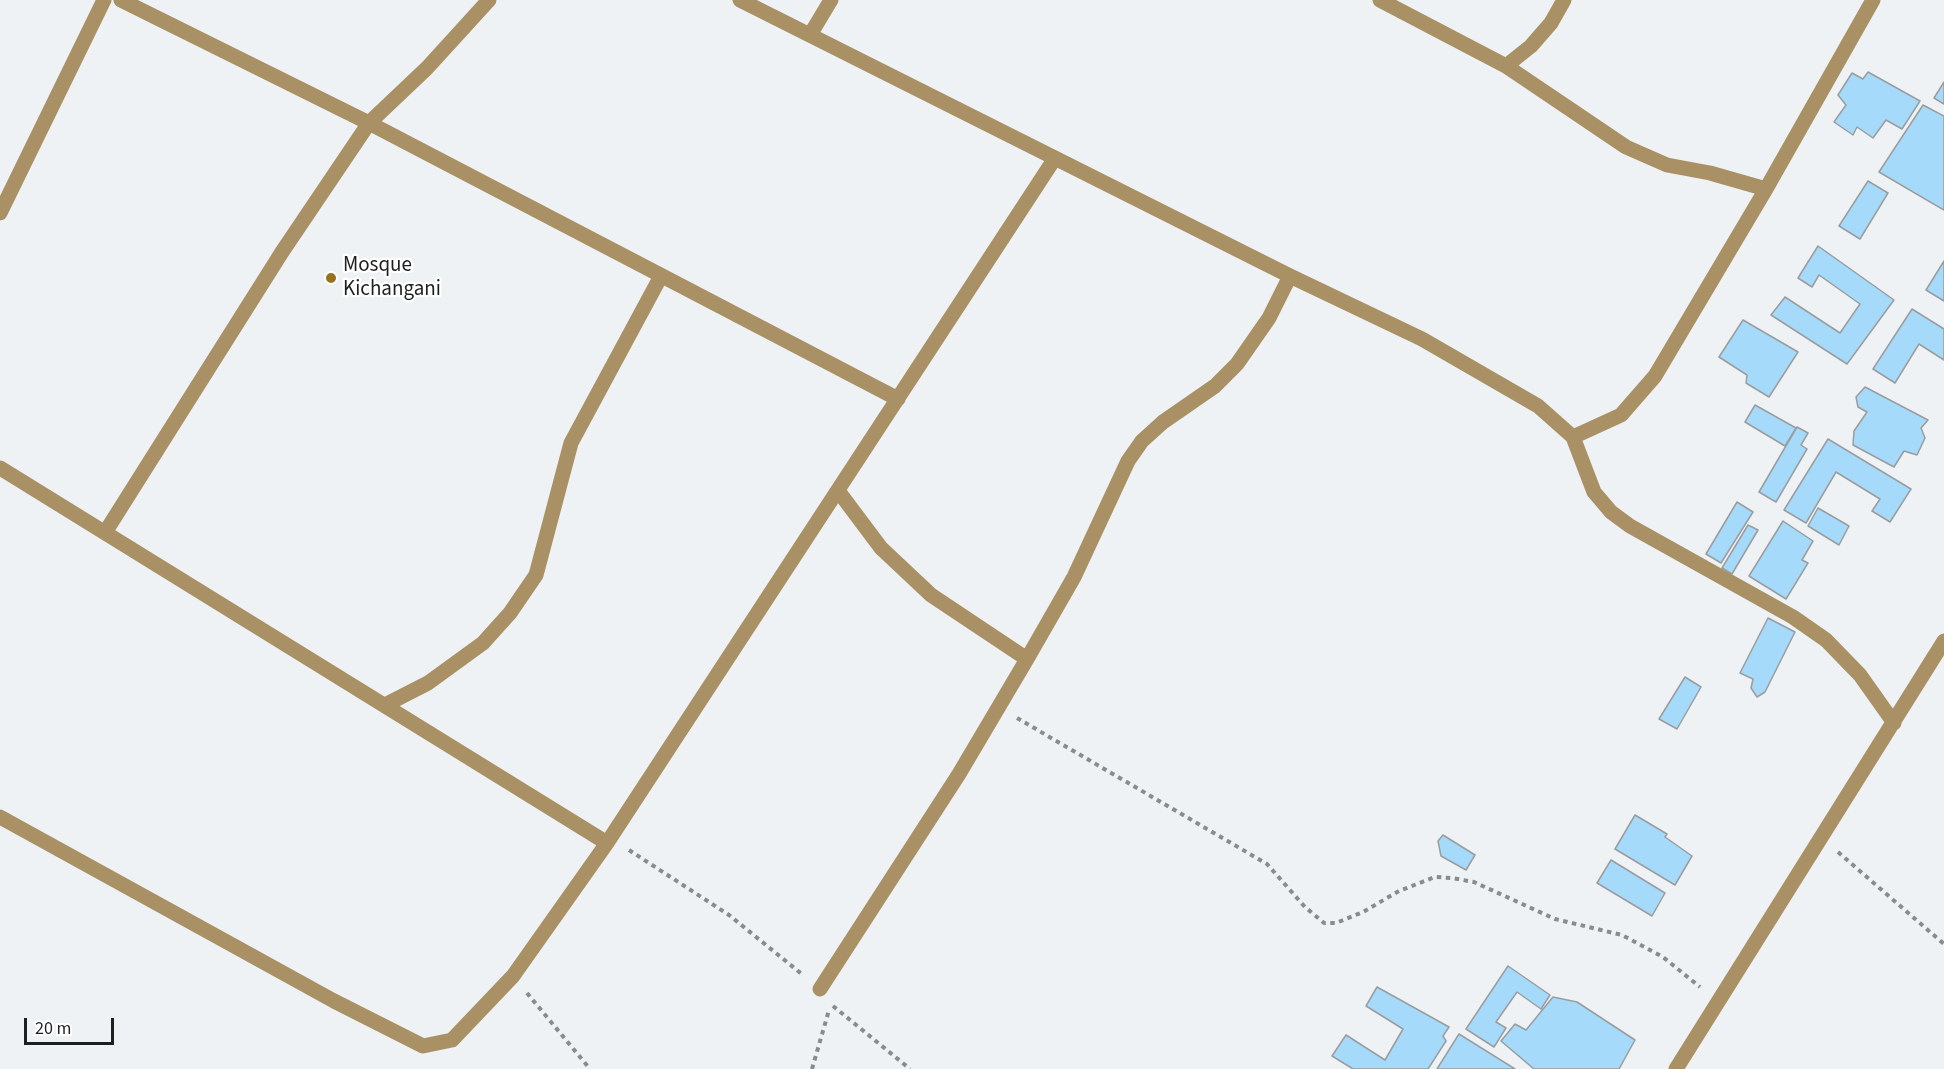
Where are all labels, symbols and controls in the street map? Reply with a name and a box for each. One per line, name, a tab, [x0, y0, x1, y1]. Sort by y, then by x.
place label: Mosque Kichangani	[343, 253, 441, 303]
marker: Mosque Kichangani	[324, 271, 338, 285]
scale bar	[27, 1006, 117, 1044]
text: 20 m	[35, 1016, 71, 1041]

